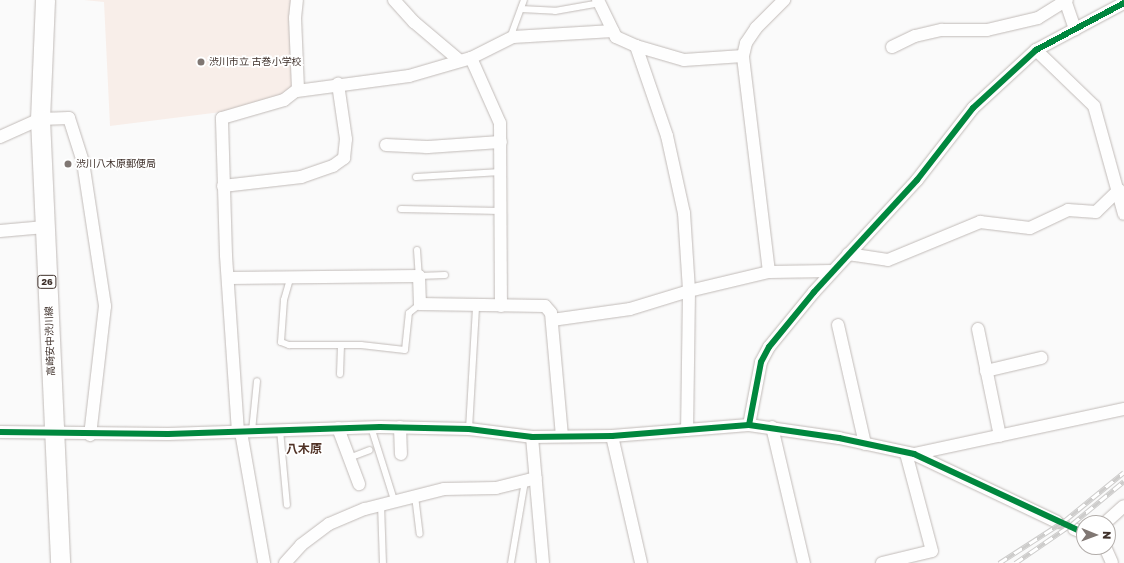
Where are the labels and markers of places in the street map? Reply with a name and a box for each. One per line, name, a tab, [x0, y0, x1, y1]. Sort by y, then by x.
place label: 渋川市立 古巻小学校	[209, 56, 301, 68]
marker: 渋川市立 古巻小学校	[196, 57, 206, 67]
place label: 渋川八木原郵便局	[76, 158, 156, 170]
marker: 渋川八木原郵便局	[63, 159, 73, 169]

